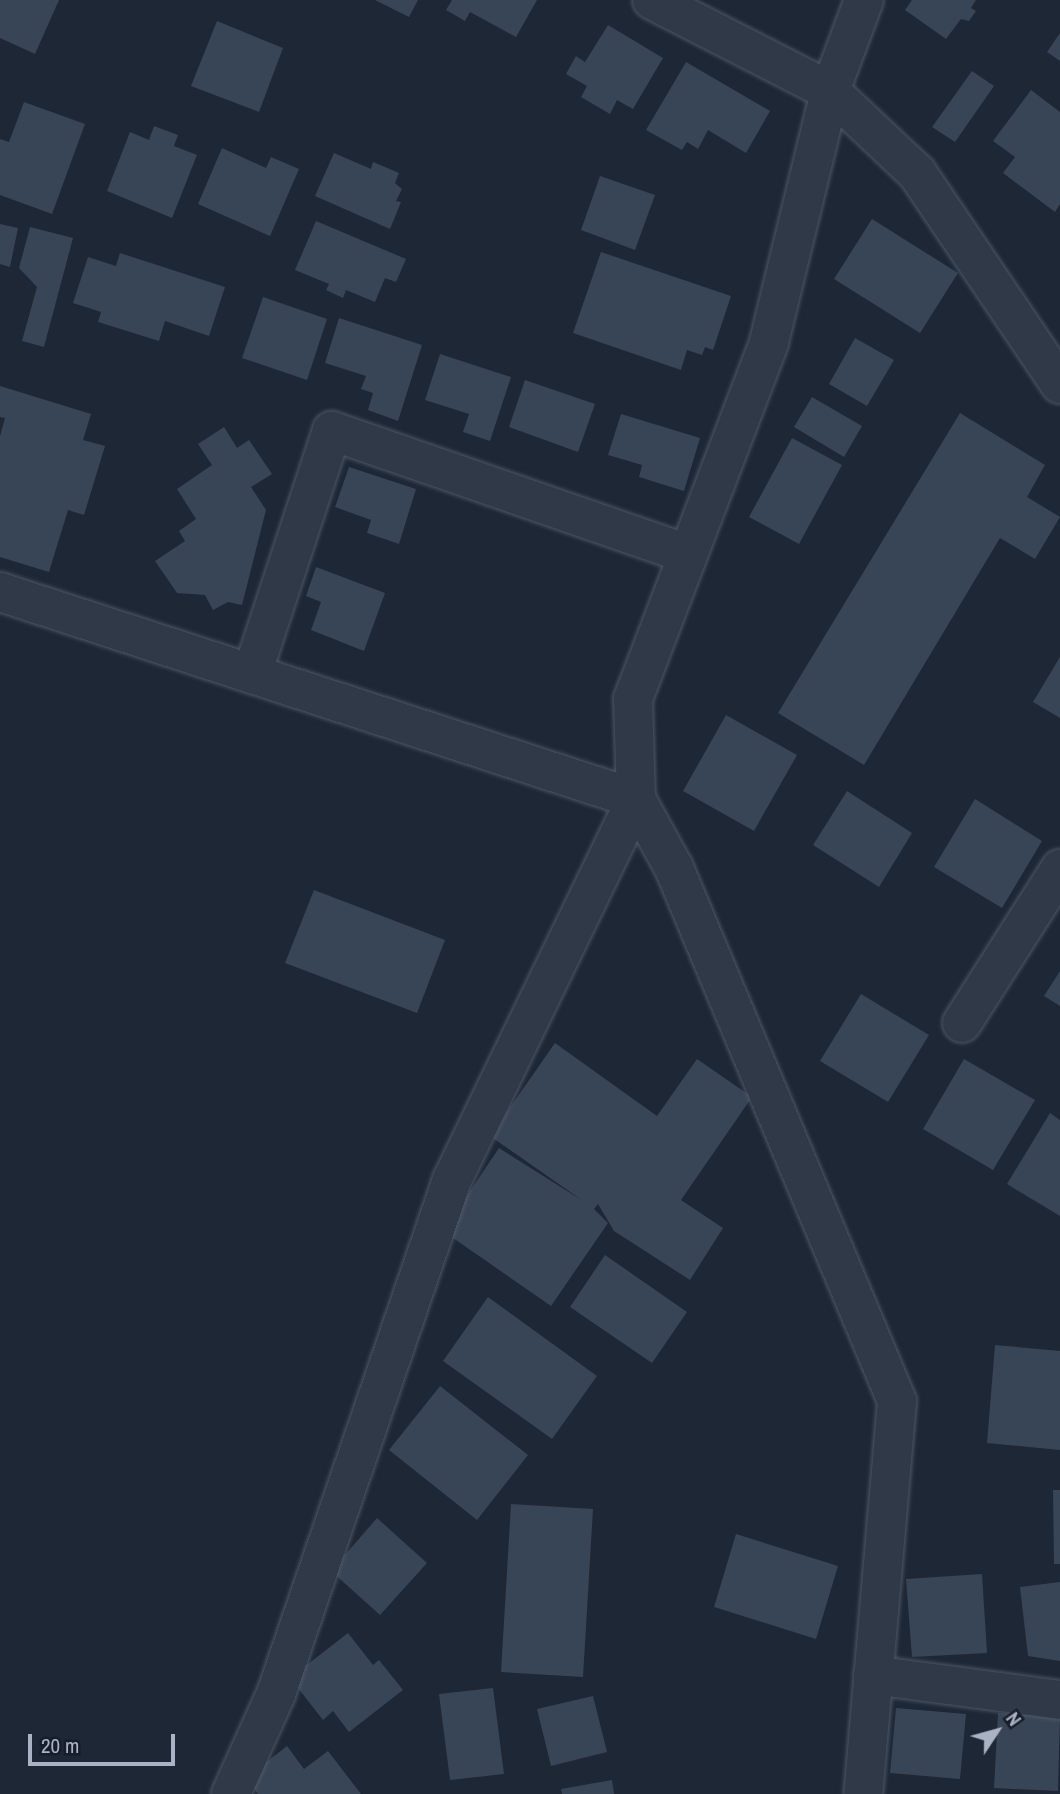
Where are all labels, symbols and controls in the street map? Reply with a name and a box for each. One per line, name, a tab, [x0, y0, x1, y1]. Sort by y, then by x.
north arrow	[962, 1696, 1032, 1766]
text: N	[1000, 1706, 1028, 1731]
scale bar	[32, 1720, 178, 1764]
text: 20 m	[41, 1731, 79, 1760]

